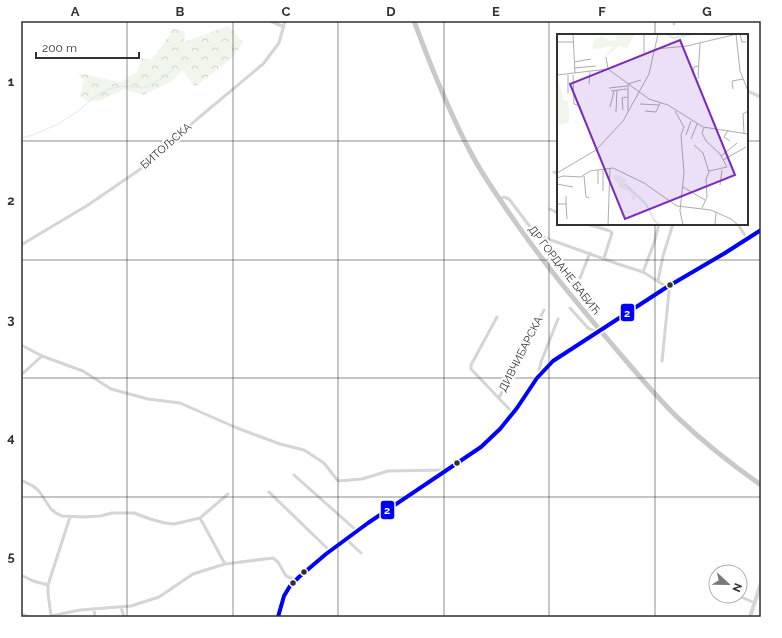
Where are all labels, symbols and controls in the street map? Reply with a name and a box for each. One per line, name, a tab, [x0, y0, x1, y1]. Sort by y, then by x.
text: A	[71, 4, 80, 19]
text: B	[176, 4, 185, 19]
text: C	[282, 4, 291, 19]
text: D	[386, 4, 396, 19]
text: E	[492, 4, 500, 19]
text: F	[598, 4, 606, 19]
text: G	[702, 4, 712, 19]
scale bar	[36, 34, 139, 60]
inset map	[557, 34, 748, 225]
text: 200 m	[42, 41, 77, 55]
text: 1	[8, 74, 15, 89]
street label: БИТОЉСКА	[138, 120, 195, 172]
text: 2	[7, 193, 15, 208]
street label: ДР ГОРДАНЕ БАБИЋ	[525, 223, 603, 317]
unlabelled marker	[665, 280, 675, 290]
line badge: 2	[620, 303, 635, 322]
text: 2	[624, 307, 630, 320]
text: 3	[7, 312, 15, 327]
street label: ДИВЧИБАРСКА	[496, 314, 546, 394]
text: 4	[7, 430, 15, 445]
unlabelled marker	[452, 458, 462, 468]
line badge: 2	[380, 500, 395, 520]
text: 2	[384, 504, 390, 517]
text: 5	[7, 549, 15, 564]
north arrow	[708, 564, 748, 604]
unlabelled marker	[299, 567, 309, 577]
unlabelled marker	[288, 578, 298, 588]
text: N	[729, 581, 744, 594]

